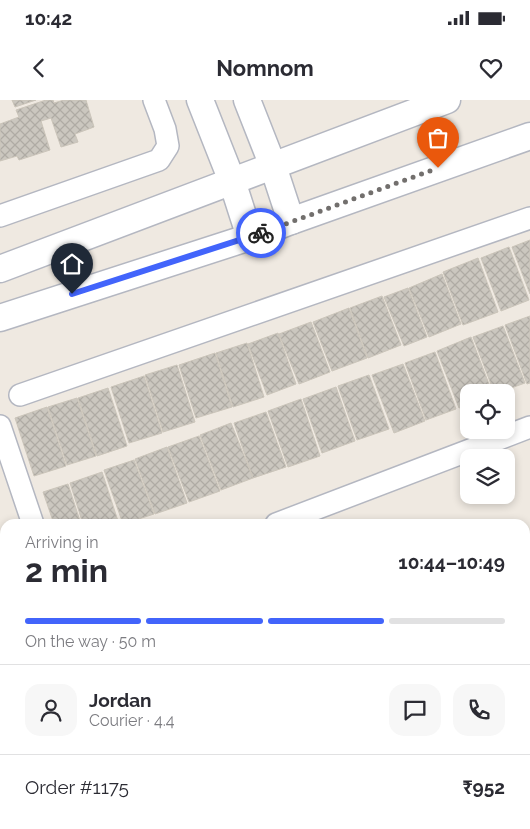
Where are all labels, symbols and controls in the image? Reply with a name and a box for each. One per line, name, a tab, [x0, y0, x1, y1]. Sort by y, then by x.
text: 10:42	[25, 7, 72, 29]
icon: back	[25, 54, 53, 82]
icon: heart	[477, 54, 505, 82]
text: Nomnom	[216, 55, 314, 81]
pin	[417, 117, 459, 168]
icon: bag	[424, 124, 452, 152]
courier	[236, 208, 286, 258]
icon: bike	[247, 219, 275, 247]
pin	[51, 243, 93, 294]
icon: home	[58, 250, 86, 278]
map controls	[460, 384, 515, 504]
button: locate	[460, 384, 515, 439]
button: layers	[460, 449, 515, 504]
text: Arriving in	[25, 533, 99, 552]
text: 10:44–10:49	[398, 551, 505, 573]
text: 2 min	[25, 552, 108, 589]
text: On the way · 50 m	[25, 632, 156, 651]
button: person	[25, 684, 77, 736]
button: chat	[389, 684, 441, 736]
button: phone	[453, 684, 505, 736]
text: Jordan	[89, 689, 152, 711]
text: Courier · 4.4	[89, 711, 174, 730]
text: Order #1175	[25, 776, 129, 798]
text: ₹952	[462, 776, 505, 798]

